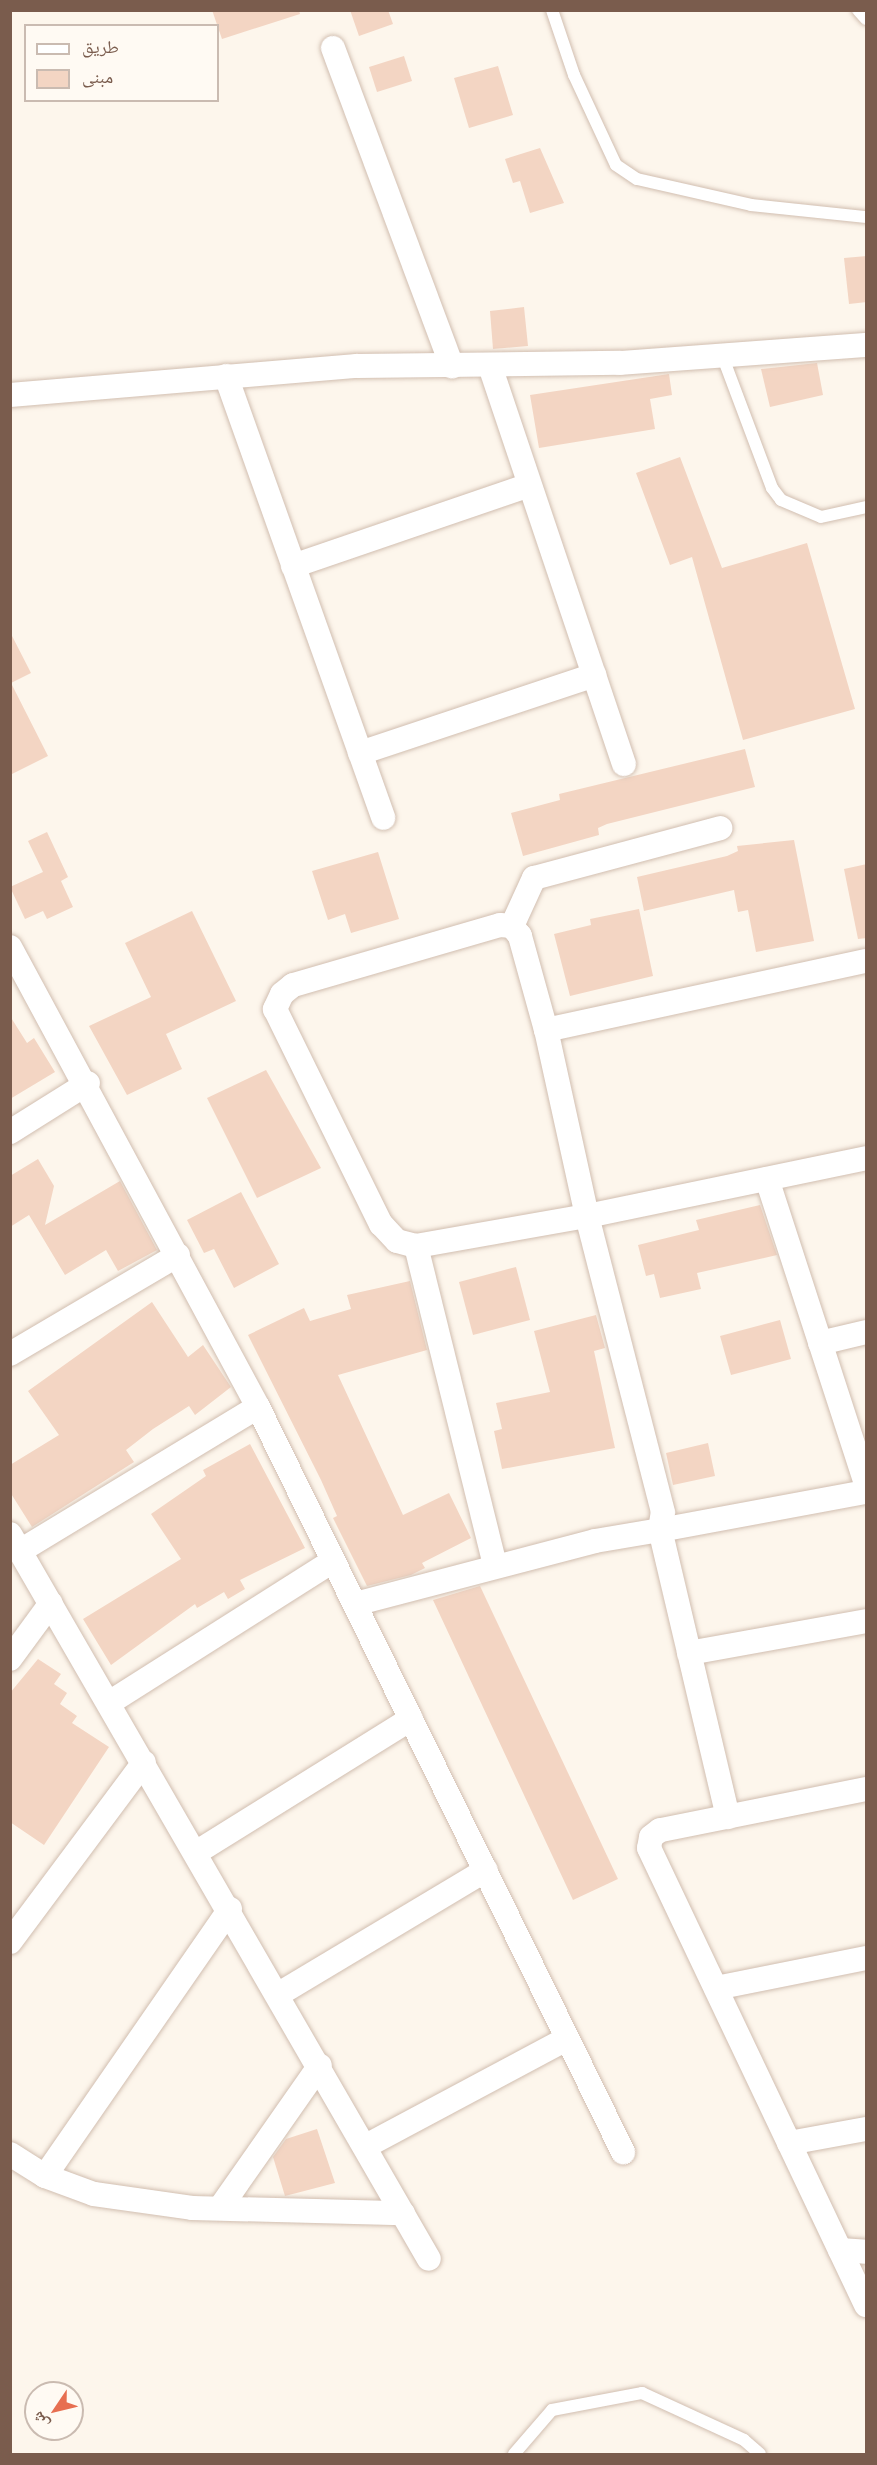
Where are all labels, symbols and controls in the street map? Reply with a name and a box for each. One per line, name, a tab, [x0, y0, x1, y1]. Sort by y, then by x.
legend	[24, 24, 219, 102]
text: طريق	[82, 37, 119, 57]
text: مبنى	[82, 67, 113, 87]
north arrow	[24, 2381, 84, 2441]
text: ش	[29, 2409, 52, 2432]

